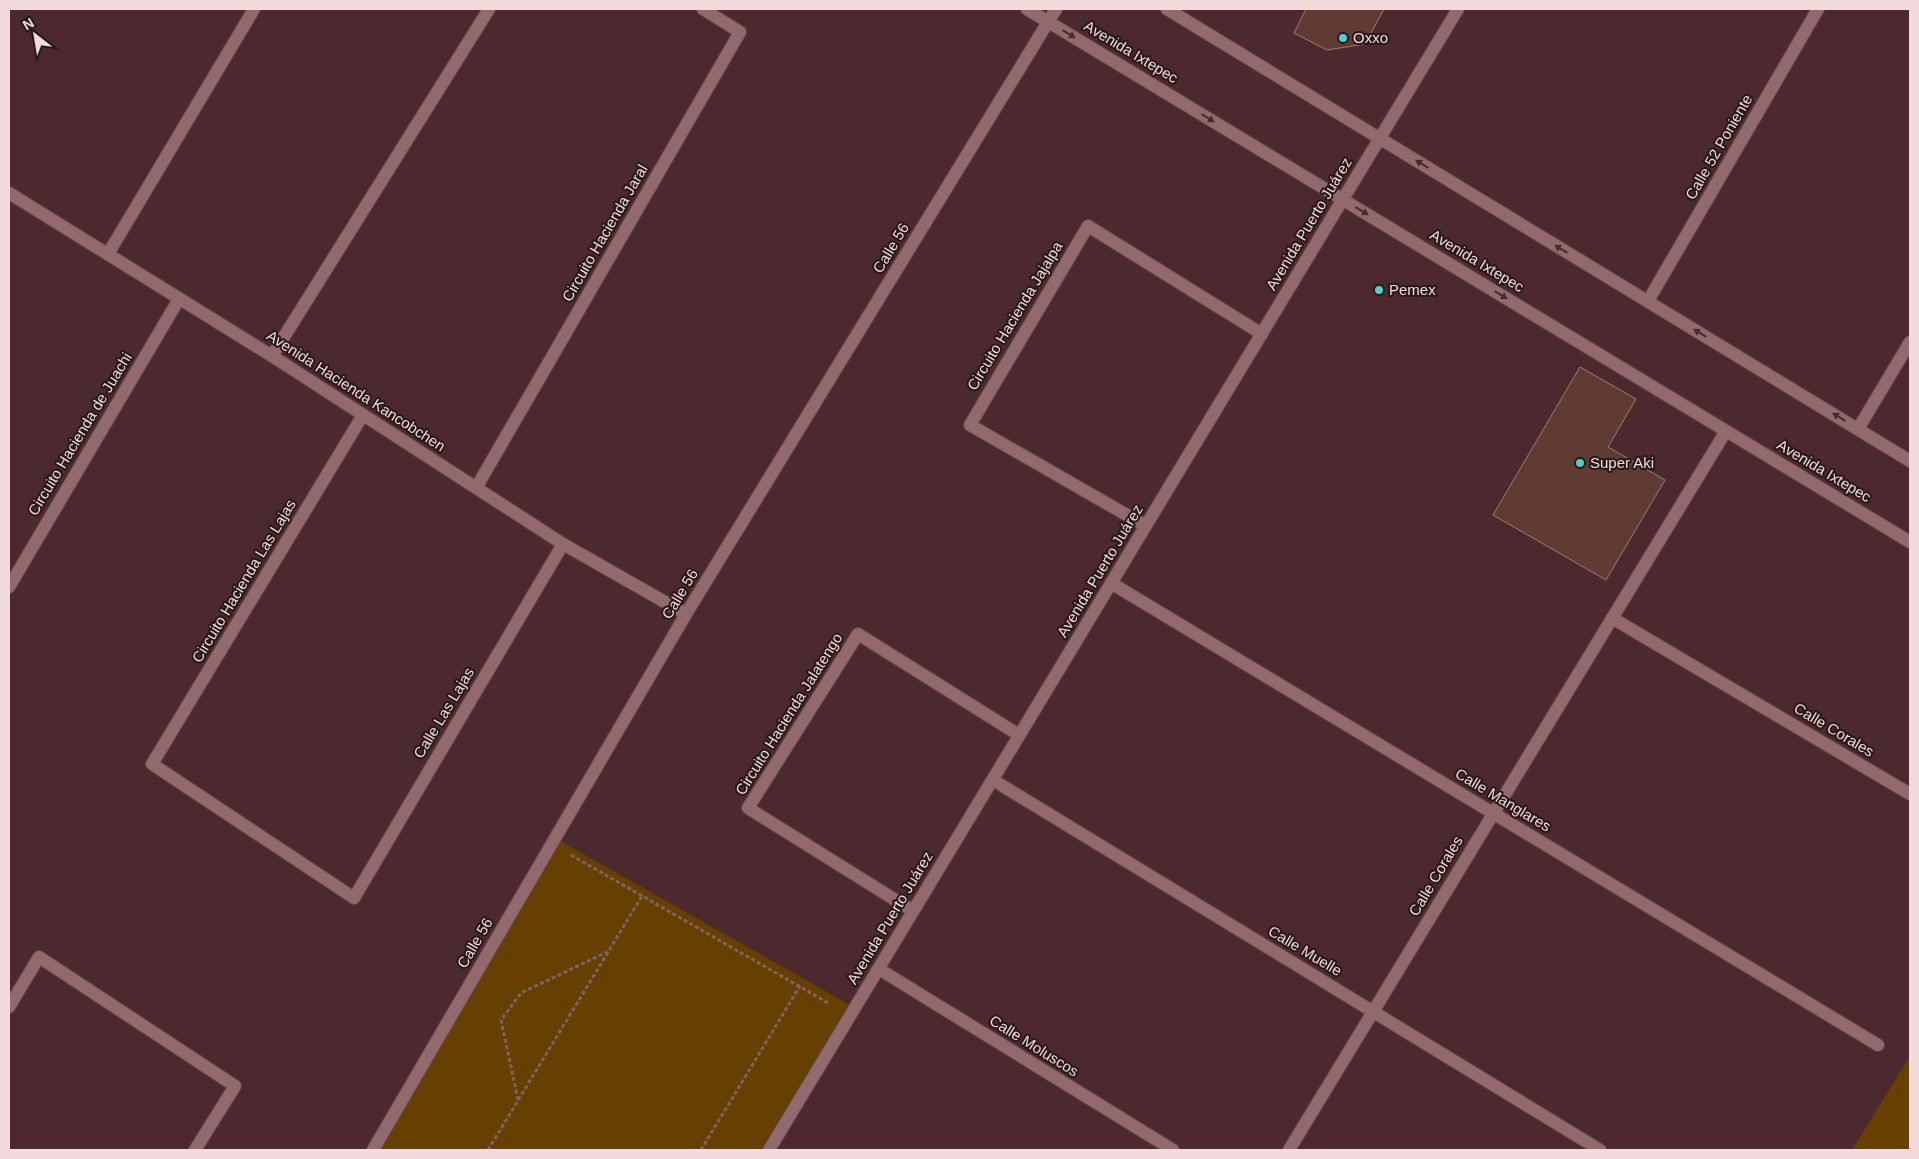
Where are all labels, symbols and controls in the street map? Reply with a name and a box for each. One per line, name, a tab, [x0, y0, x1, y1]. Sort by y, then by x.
north arrow	[10, 10, 60, 60]
text: N	[20, 14, 37, 33]
street label: Avenida Ixtepec	[1081, 17, 1182, 87]
one-way arrow	[1063, 29, 1076, 38]
place label: Oxxo	[1353, 29, 1388, 46]
marker: Oxxo	[1337, 32, 1349, 44]
street label: Calle 52 Poniente	[1682, 91, 1756, 202]
one-way arrow	[1202, 113, 1215, 123]
street label: Avenida Puerto Juárez	[1262, 154, 1355, 293]
one-way arrow	[1415, 160, 1429, 169]
street label: Circuito Hacienda Jaral	[558, 161, 651, 304]
one-way arrow	[1356, 207, 1369, 216]
street label: Calle 56	[869, 220, 912, 276]
street label: Avenida Ixtepec	[1427, 226, 1528, 296]
street label: Circuito Hacienda Jajalpa	[963, 238, 1066, 393]
one-way arrow	[1554, 244, 1567, 253]
place label: Pemex	[1389, 281, 1436, 298]
marker: Pemex	[1373, 284, 1385, 296]
one-way arrow	[1495, 290, 1508, 300]
street label: Avenida Hacienda Kancobchen	[264, 327, 449, 455]
one-way arrow	[1693, 328, 1706, 337]
street label: Circuito Hacienda de Juachi	[24, 349, 135, 518]
one-way arrow	[1832, 413, 1845, 422]
street label: Avenida Ixtepec	[1774, 436, 1875, 506]
place label: Super Aki	[1590, 454, 1654, 471]
marker: Super Aki	[1574, 457, 1586, 469]
street label: Circuito Hacienda Las Lajas	[188, 496, 299, 665]
street label: Avenida Puerto Juárez	[1053, 501, 1146, 640]
street label: Calle 56	[658, 566, 701, 622]
street label: Circuito Hacienda Jalatengo	[732, 630, 845, 798]
street label: Calle Las Lajas	[410, 664, 477, 761]
street label: Calle Corales	[1791, 699, 1877, 760]
street label: Calle Manglares	[1452, 764, 1554, 835]
street label: Calle Corales	[1405, 833, 1466, 919]
street label: Avenida Puerto Juárez	[843, 848, 936, 987]
street label: Calle 56	[453, 915, 496, 971]
street label: Calle Muelle	[1266, 922, 1345, 979]
street label: Calle Moluscos	[987, 1011, 1082, 1080]

